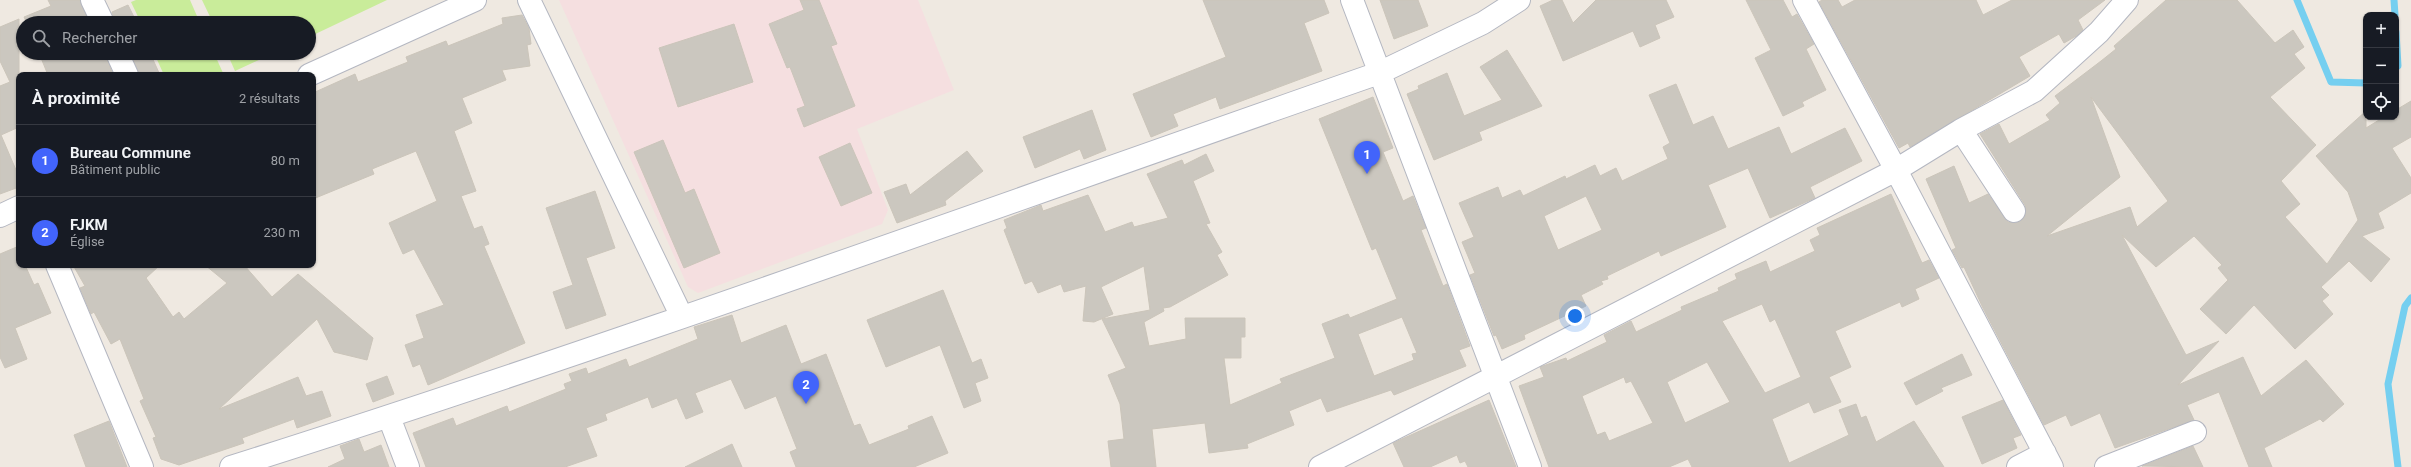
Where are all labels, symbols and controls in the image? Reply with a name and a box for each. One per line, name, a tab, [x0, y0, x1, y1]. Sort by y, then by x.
map controls	[2363, 12, 2399, 120]
button: +	[2363, 12, 2399, 48]
search box	[16, 16, 316, 60]
icon: search	[30, 27, 52, 49]
text: Rechercher	[62, 29, 137, 47]
button: −	[2363, 48, 2399, 84]
button: locate	[2363, 84, 2399, 120]
text: À proximité	[32, 88, 120, 108]
text: 2 résultats	[239, 91, 300, 106]
pin: 1	[1354, 141, 1380, 174]
text: Bureau Commune	[70, 144, 191, 162]
text: 1	[41, 153, 49, 168]
text: 80 m	[271, 153, 300, 168]
text: Bâtiment public	[70, 162, 160, 177]
text: FJKM	[70, 216, 108, 234]
text: 2	[41, 225, 49, 240]
text: 230 m	[263, 225, 300, 240]
text: Église	[70, 234, 105, 249]
your location	[1565, 306, 1585, 326]
pin: 2	[793, 371, 819, 404]

